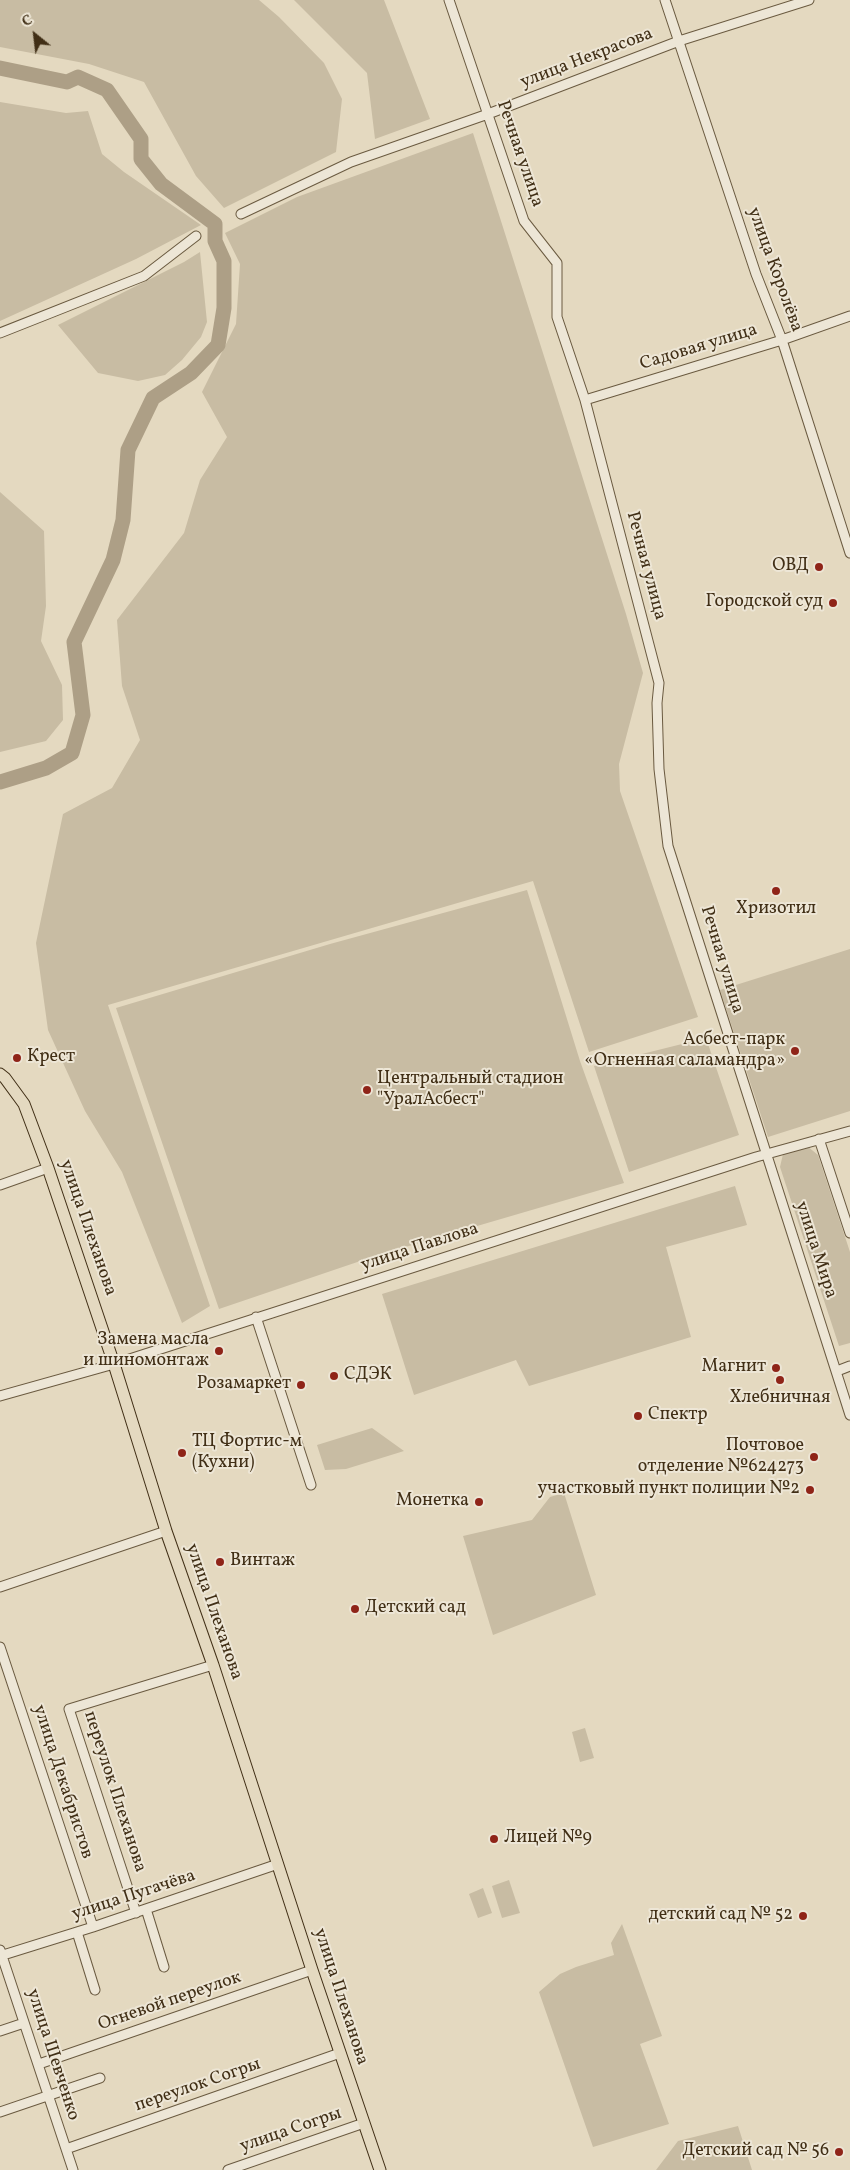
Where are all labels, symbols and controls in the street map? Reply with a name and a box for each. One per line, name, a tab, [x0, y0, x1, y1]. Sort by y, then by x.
north arrow	[10, 10, 60, 60]
text: С	[19, 11, 36, 32]
street label: улица Некрасова	[518, 24, 656, 94]
street label: Речная улица	[491, 98, 547, 210]
street label: улица Королёва	[741, 205, 807, 335]
street label: Садовая улица	[638, 320, 760, 376]
street label: Речная улица	[620, 509, 670, 623]
place label: ОВД	[772, 556, 809, 578]
marker: ОВД	[813, 561, 825, 573]
place label: Городской суд	[706, 592, 823, 614]
marker: Городской суд	[827, 597, 839, 609]
marker: Хризотил	[770, 885, 782, 897]
place label: Хризотил	[736, 899, 816, 921]
street label: Речная улица	[694, 904, 748, 1016]
place label: Асбест-парк «Огненная саламандра»	[585, 1030, 785, 1072]
marker: Асбест-парк «Огненная саламандра»	[789, 1045, 801, 1057]
place label: Крест	[27, 1047, 75, 1069]
marker: Крест	[11, 1052, 23, 1064]
place label: Центральный стадион "УралАсбест"	[377, 1069, 563, 1112]
marker: Центральный стадион "УралАсбест"	[361, 1084, 373, 1096]
street label: улица Плеханова	[54, 1157, 120, 1299]
street label: улица Мира	[789, 1199, 841, 1301]
street label: улица Павлова	[358, 1219, 482, 1277]
place label: Замена масла и шиномонтаж	[83, 1330, 209, 1372]
marker: Замена масла и шиномонтаж	[213, 1345, 225, 1357]
place label: Магнит	[702, 1357, 766, 1379]
marker: Магнит	[770, 1362, 782, 1374]
place label: СДЭК	[344, 1365, 392, 1387]
marker: СДЭК	[328, 1370, 340, 1382]
place label: Розамаркет	[197, 1374, 291, 1396]
marker: Хлебничная	[774, 1374, 786, 1386]
marker: Розамаркет	[295, 1379, 307, 1391]
place label: Хлебничная	[730, 1388, 830, 1410]
place label: Спектр	[648, 1405, 708, 1427]
marker: Спектр	[632, 1410, 644, 1422]
place label: ТЦ Фортис-м (Кухни)	[192, 1432, 302, 1475]
place label: Почтовое отделение №624273	[638, 1436, 804, 1478]
marker: ТЦ Фортис-м (Кухни)	[176, 1447, 188, 1459]
marker: Почтовое отделение №624273	[808, 1451, 820, 1463]
place label: участковый пункт полиции №2	[538, 1479, 800, 1501]
marker: участковый пункт полиции №2	[804, 1484, 816, 1496]
place label: Монетка	[396, 1491, 469, 1513]
marker: Монетка	[473, 1496, 485, 1508]
street label: улица Плеханова	[180, 1541, 246, 1683]
place label: Винтаж	[230, 1551, 295, 1573]
marker: Винтаж	[214, 1556, 226, 1568]
place label: Детский сад	[365, 1598, 466, 1620]
marker: Детский сад	[349, 1603, 361, 1615]
street label: улица Декабристов	[27, 1702, 97, 1862]
street label: переулок Плеханова	[78, 1709, 150, 1875]
place label: Лицей №9	[504, 1828, 592, 1850]
marker: Лицей №9	[488, 1833, 500, 1845]
street label: улица Пугачёва	[69, 1866, 199, 1926]
place label: детский сад № 52	[648, 1905, 793, 1927]
marker: детский сад № 52	[797, 1910, 809, 1922]
street label: улица Плеханова	[308, 1926, 372, 2068]
street label: Огневой переулок	[96, 1967, 244, 2037]
street label: улица Шевченко	[21, 1986, 83, 2124]
street label: переулок Согры	[132, 2054, 264, 2118]
street label: улица Согры	[237, 2104, 345, 2158]
place label: Детский сад № 56	[682, 2141, 829, 2163]
marker: Детский сад № 56	[833, 2146, 845, 2158]

